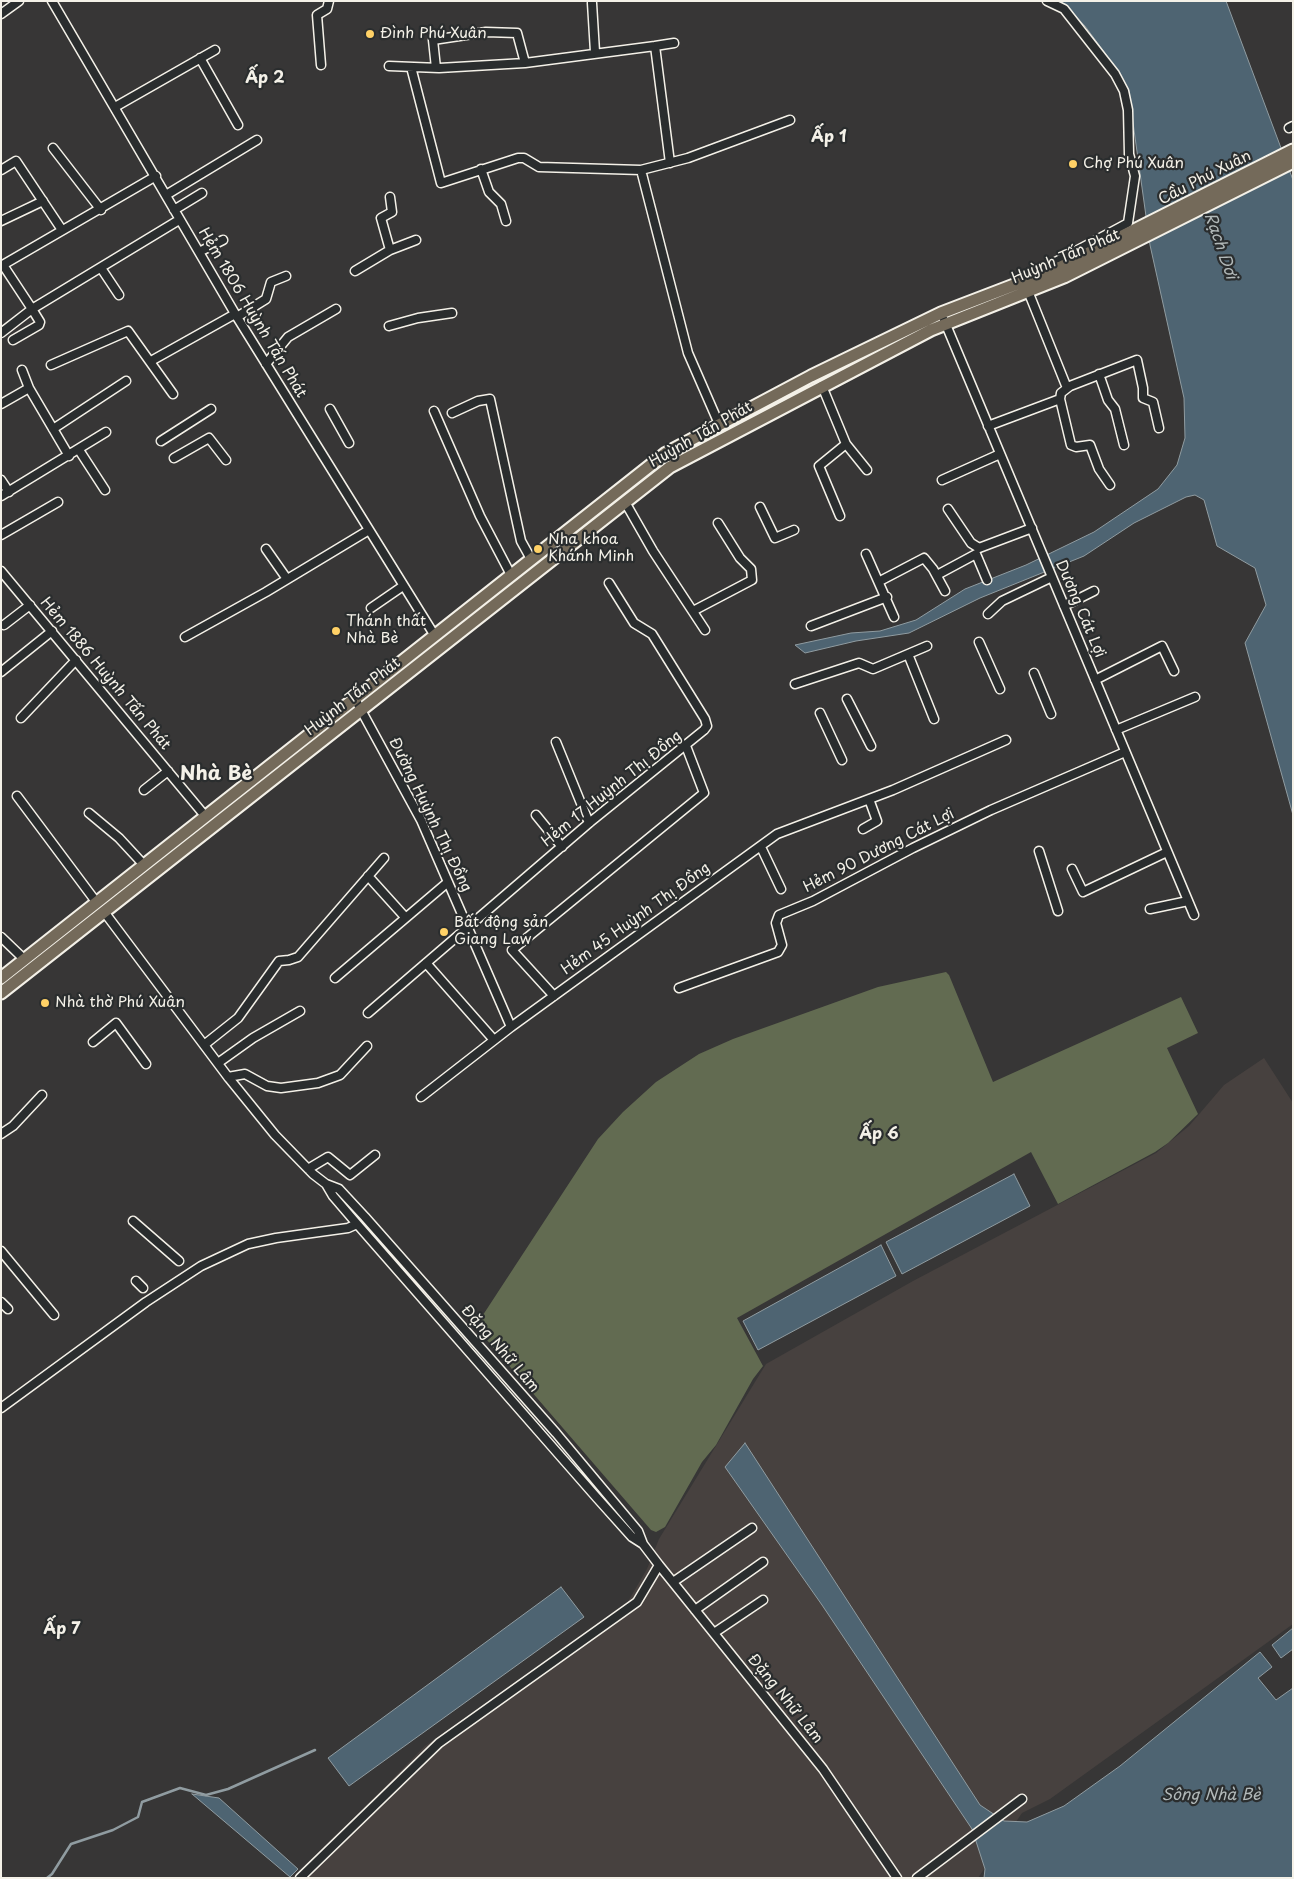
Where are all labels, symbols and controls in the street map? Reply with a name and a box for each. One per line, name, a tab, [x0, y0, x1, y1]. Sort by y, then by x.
place label: Đình Phú Xuân	[380, 25, 487, 43]
marker: Đình Phú Xuân	[364, 28, 376, 40]
district label: Ấp 2	[246, 69, 284, 89]
district label: Ấp 1	[811, 128, 847, 148]
street label: Cầu Phú Xuân	[1156, 147, 1254, 209]
place label: Chợ Phú Xuân	[1083, 155, 1184, 173]
marker: Chợ Phú Xuân	[1067, 158, 1079, 170]
water label: Rạch Dơi	[1200, 210, 1240, 282]
street label: Hẻm 1806 Huỳnh Tấn Phát	[194, 225, 310, 401]
street label: Huỳnh Tấn Phát	[1009, 226, 1123, 288]
street label: Huỳnh Tấn Phát	[646, 398, 756, 472]
place label: Nha khoa Khánh Minh	[548, 531, 634, 566]
marker: Nha khoa Khánh Minh	[532, 543, 544, 555]
street label: Dương Cát Lợi	[1051, 558, 1109, 660]
street label: Hẻm 1886 Huỳnh Tấn Phát	[36, 594, 174, 754]
place label: Thánh thất Nhà Bè	[346, 613, 426, 648]
marker: Thánh thất Nhà Bè	[330, 625, 342, 637]
street label: Huỳnh Tấn Phát	[302, 654, 404, 740]
street label: Hẻm 17 Huỳnh Thị Đồng	[538, 727, 686, 851]
street label: Đường Huỳnh Thị Đồng	[385, 735, 475, 895]
district label: Nhà Bè	[180, 762, 252, 786]
street label: Hẻm 90 Dương Cát Lợi	[801, 805, 957, 897]
street label: Hẻm 45 Huỳnh Thị Đồng	[558, 859, 714, 979]
place label: Bất động sản Giang Law	[454, 914, 548, 949]
marker: Bất động sản Giang Law	[438, 926, 450, 938]
place label: Nhà thờ Phú Xuân	[55, 994, 185, 1012]
marker: Nhà thờ Phú Xuân	[39, 997, 51, 1009]
district label: Ấp 6	[859, 1125, 899, 1145]
street label: Đặng Nhữ Lâm	[457, 1302, 543, 1396]
district label: Ấp 7	[44, 1620, 80, 1640]
street label: Đặng Nhữ Lâm	[743, 1651, 827, 1747]
water label: Sông Nhà Bè	[1162, 1786, 1260, 1806]

